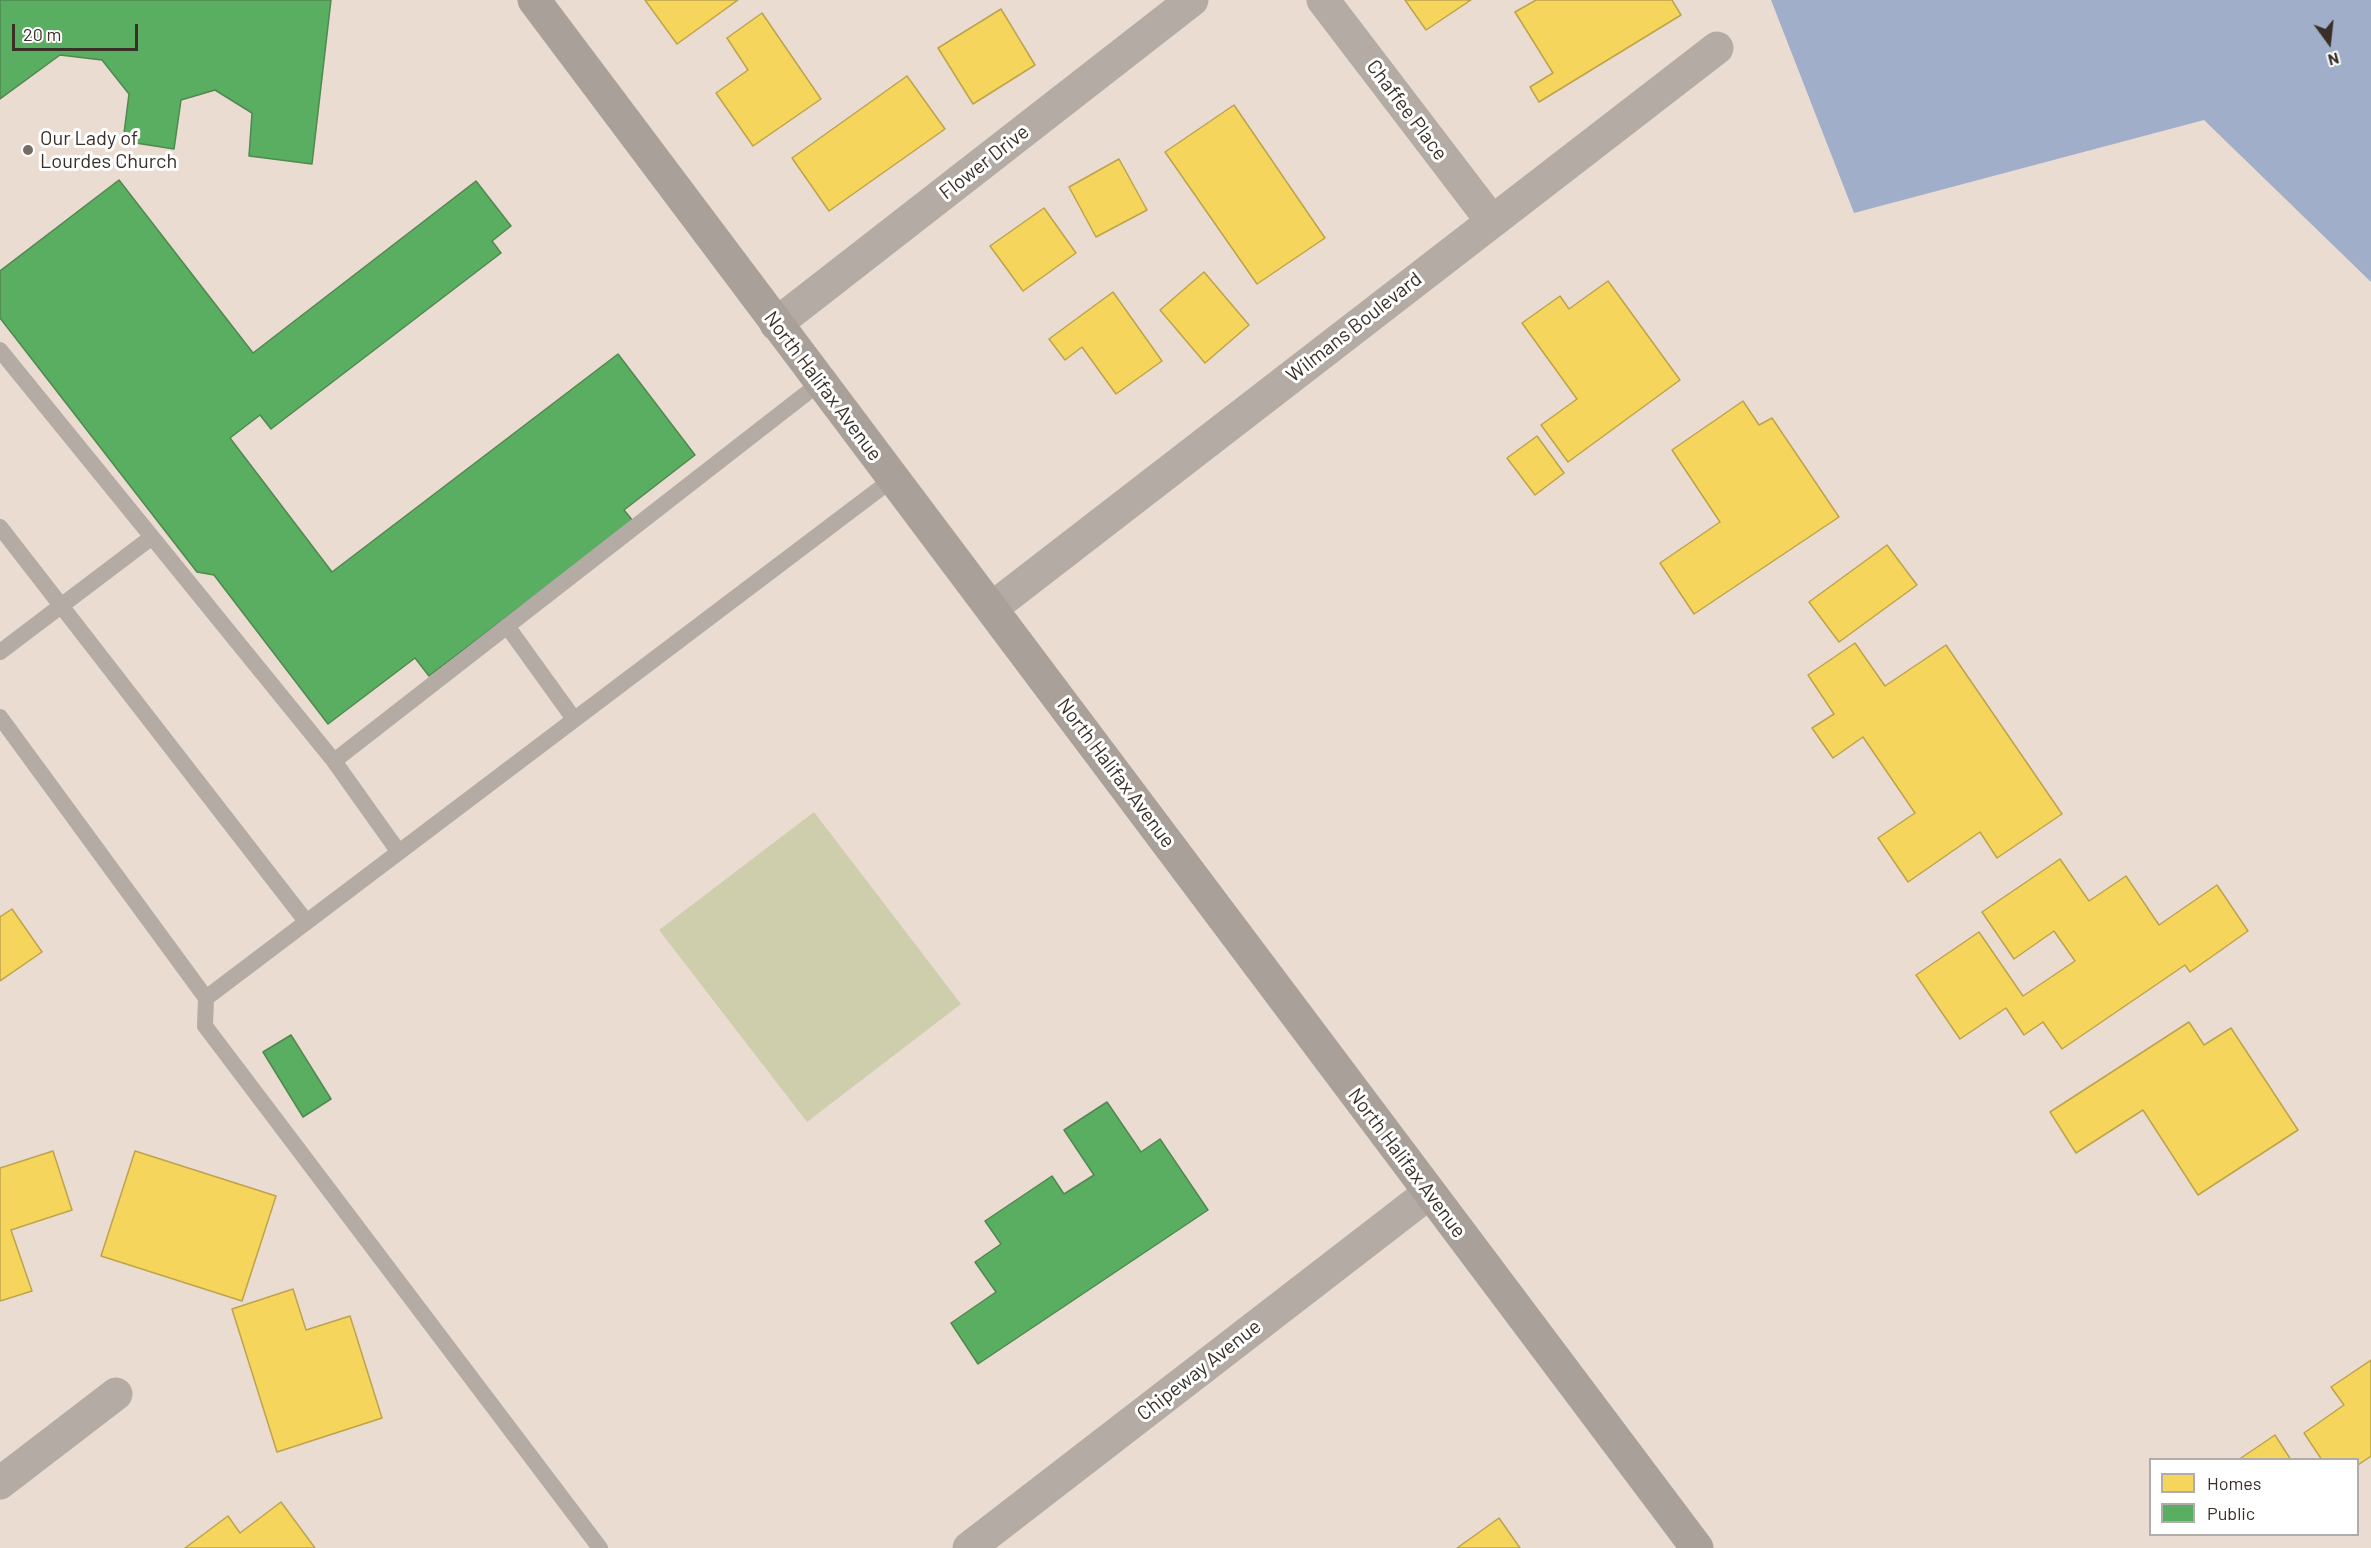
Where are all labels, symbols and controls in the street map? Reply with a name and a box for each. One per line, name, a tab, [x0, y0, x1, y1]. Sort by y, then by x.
scale bar	[15, 12, 141, 50]
north arrow	[2299, 12, 2359, 72]
text: 20 m	[23, 23, 61, 45]
text: N	[2326, 49, 2341, 70]
street label: Chaffee Place	[1362, 55, 1452, 165]
street label: Flower Drive	[934, 120, 1034, 204]
place label: Our Lady of Lourdes Church	[40, 126, 177, 173]
marker: Our Lady of Lourdes Church	[21, 143, 35, 157]
street label: Wilmans Boulevard	[1282, 267, 1426, 387]
street label: North Halifax Avenue	[759, 306, 887, 466]
street label: North Halifax Avenue	[1052, 693, 1180, 853]
street label: North Halifax Avenue	[1343, 1083, 1471, 1243]
street label: Chipeway Avenue	[1132, 1314, 1266, 1426]
legend	[2149, 1458, 2359, 1536]
text: Homes	[2207, 1472, 2261, 1494]
text: Public	[2207, 1502, 2255, 1524]

